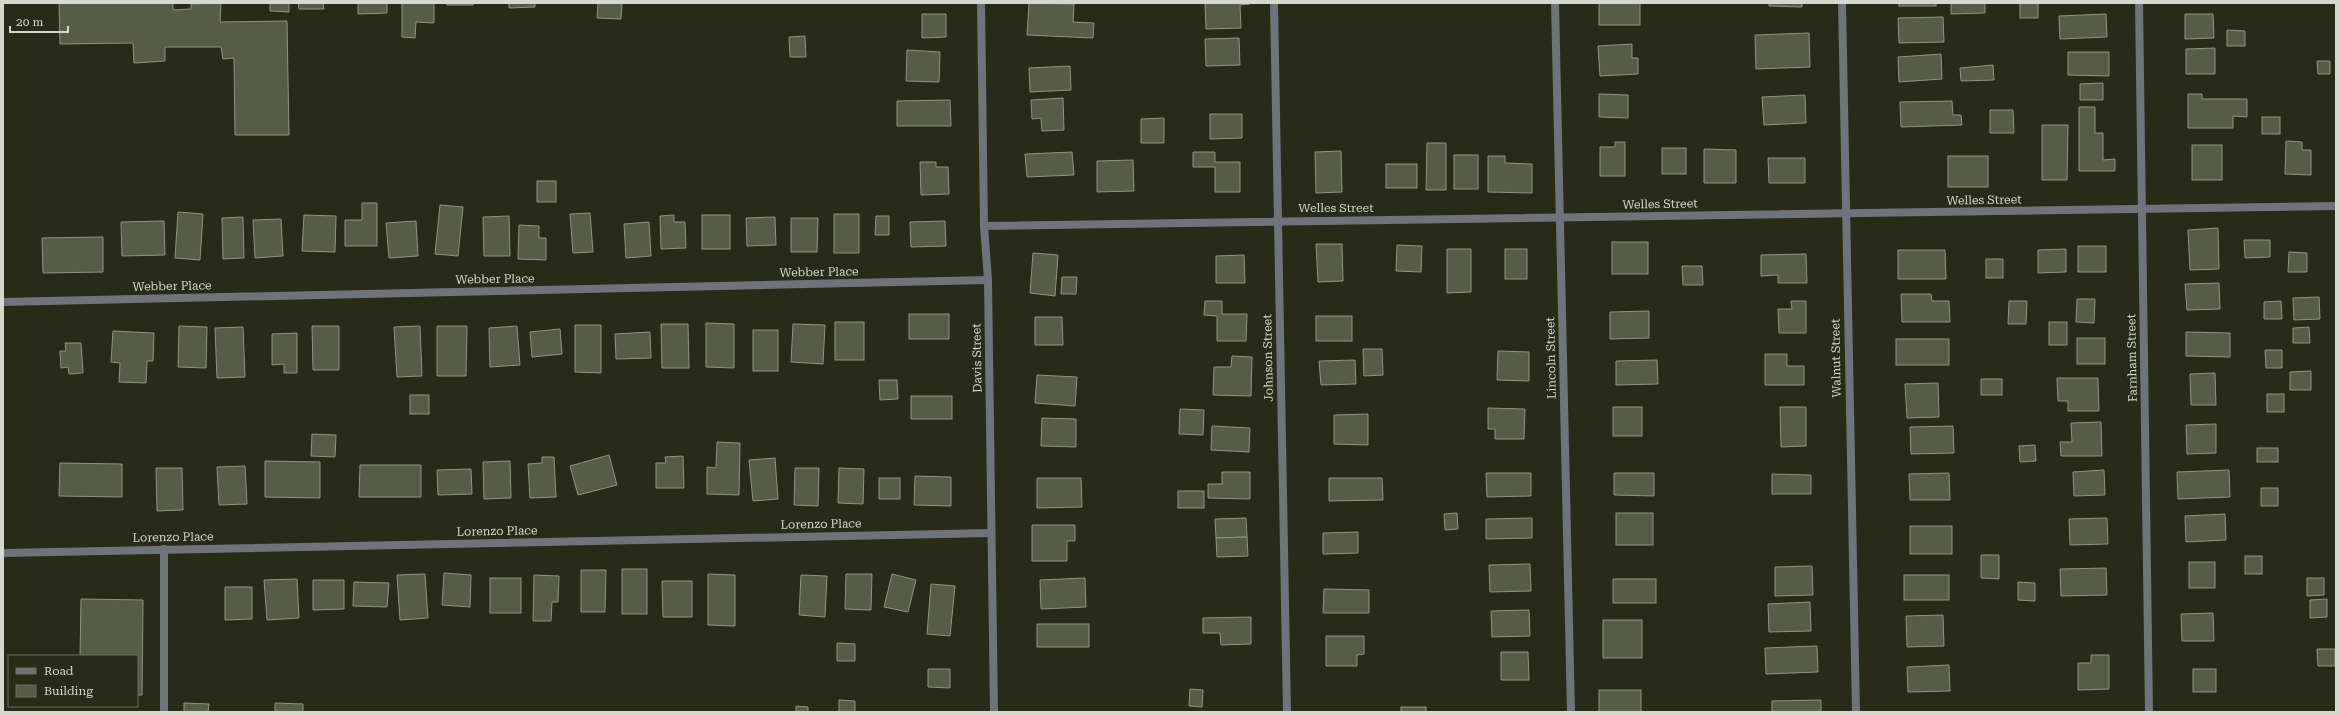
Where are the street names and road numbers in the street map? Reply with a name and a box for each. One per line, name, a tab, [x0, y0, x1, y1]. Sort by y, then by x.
street label: Welles Street	[1946, 192, 2022, 208]
street label: Welles Street	[1622, 196, 1698, 212]
street label: Welles Street	[1298, 201, 1374, 215]
street label: Webber Place	[779, 264, 859, 280]
street label: Webber Place	[455, 271, 535, 287]
street label: Webber Place	[132, 278, 212, 294]
street label: Farnham Street	[2124, 313, 2140, 402]
street label: Johnson Street	[1260, 314, 1276, 402]
street label: Lincoln Street	[1543, 316, 1559, 399]
street label: Walnut Street	[1828, 318, 1844, 398]
street label: Davis Street	[969, 323, 985, 393]
street label: Lorenzo Place	[780, 516, 862, 532]
street label: Lorenzo Place	[456, 523, 538, 539]
street label: Lorenzo Place	[132, 529, 214, 545]

